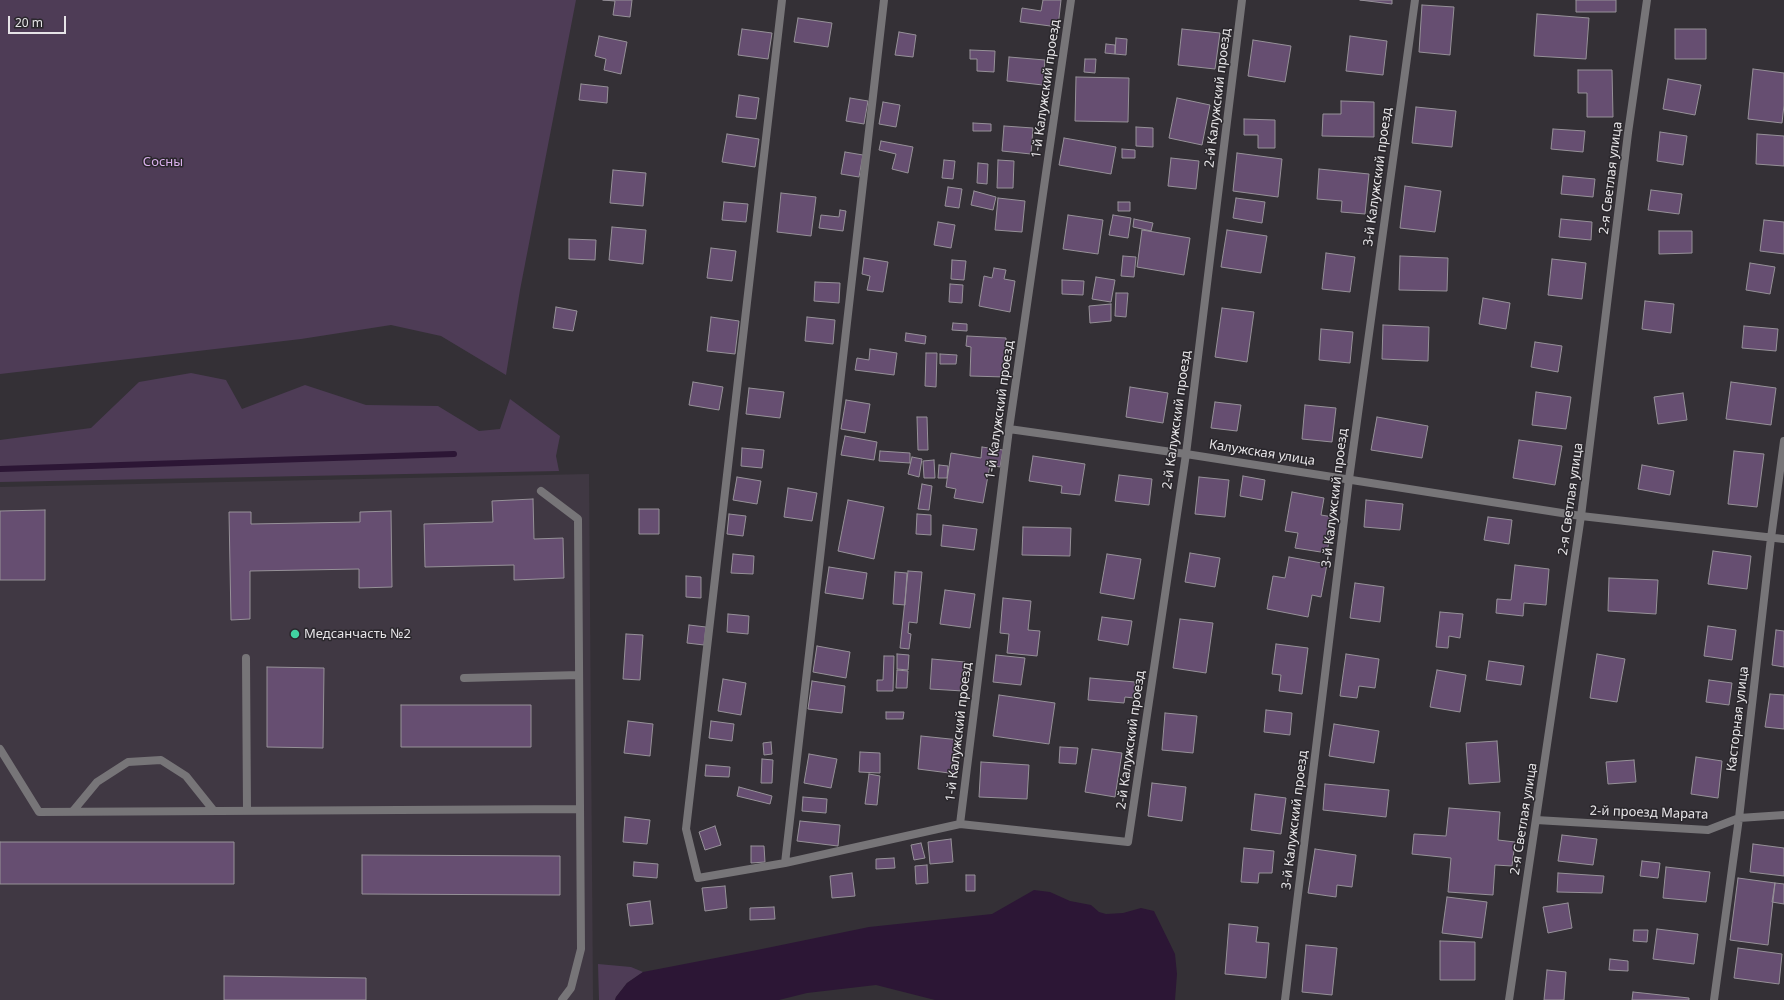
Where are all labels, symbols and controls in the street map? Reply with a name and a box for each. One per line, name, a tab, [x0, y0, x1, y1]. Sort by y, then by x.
scale bar	[10, 8, 68, 34]
text: 20 m	[15, 14, 43, 31]
street label: 1-й Калужский проезд	[1029, 19, 1063, 159]
street label: 2-й Калужский проезд	[1202, 28, 1234, 168]
street label: 3-й Калужский проезд	[1361, 107, 1395, 247]
street label: 2-я Светлая улица	[1596, 121, 1626, 235]
park label: Сосны	[143, 154, 183, 170]
street label: 1-й Калужский проезд	[983, 340, 1017, 480]
street label: 2-й Калужский проезд	[1160, 350, 1194, 490]
street label: 3-й Калужский проезд	[1319, 428, 1351, 568]
street label: Калужская улица	[1208, 437, 1316, 469]
street label: 2-я Светлая улица	[1555, 442, 1587, 556]
place label: Медсанчасть №2	[304, 626, 411, 642]
marker: Медсанчасть №2	[289, 628, 301, 640]
street label: 1-й Калужский проезд	[943, 662, 975, 802]
street label: Касторная улица	[1724, 665, 1752, 773]
street label: 2-й Калужский проезд	[1114, 670, 1148, 810]
street label: 3-й Калужский проезд	[1279, 750, 1311, 890]
street label: 2-я Светлая улица	[1507, 762, 1541, 876]
street label: 2-й проезд Марата	[1589, 803, 1709, 823]

